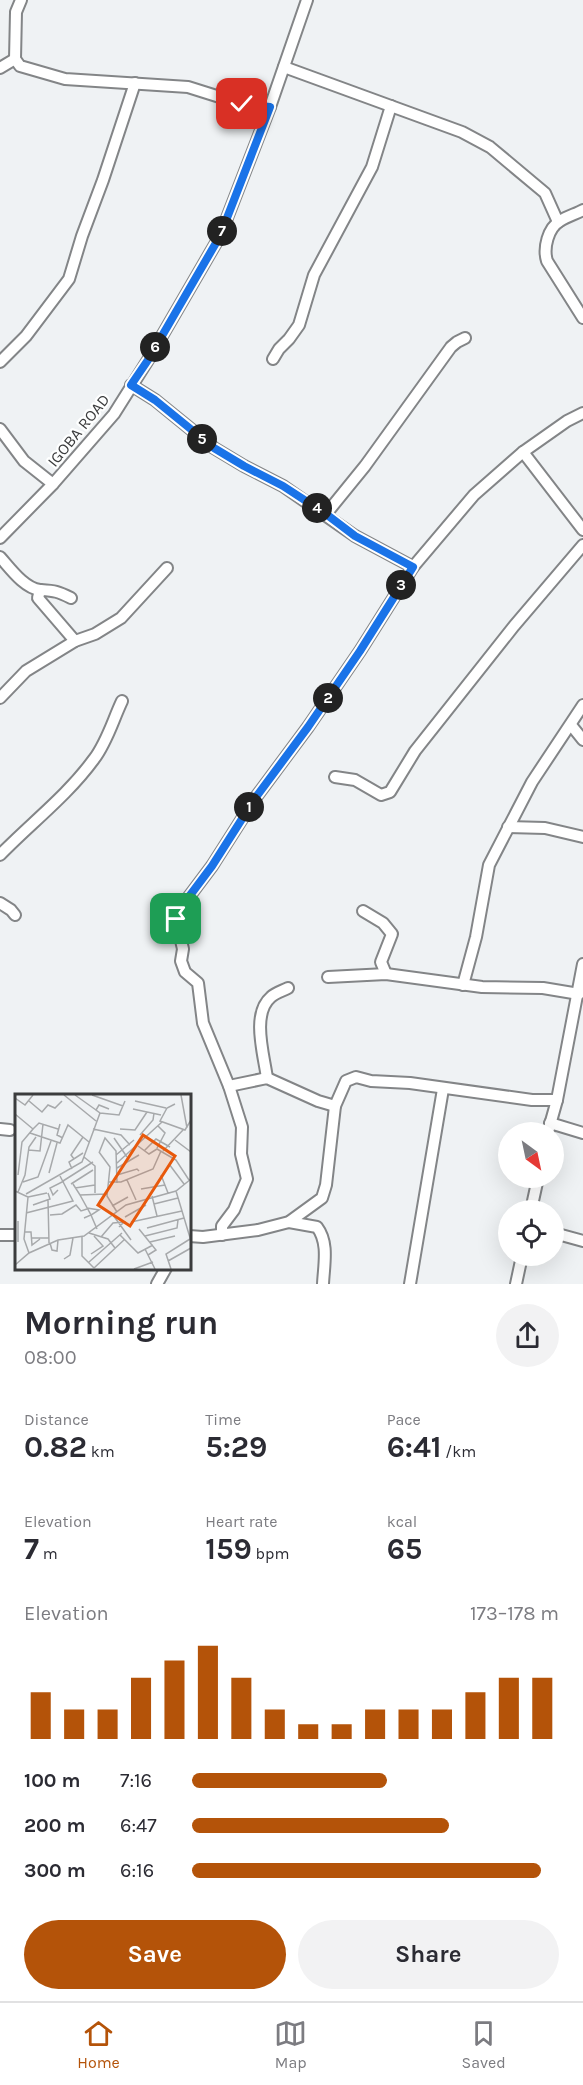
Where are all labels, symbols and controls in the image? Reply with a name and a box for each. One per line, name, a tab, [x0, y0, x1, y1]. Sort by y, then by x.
pin	[216, 78, 267, 129]
icon: check	[225, 87, 258, 120]
pin: 7	[207, 216, 237, 246]
text: 7	[218, 221, 226, 240]
pin: 6	[140, 332, 170, 362]
text: 6	[150, 337, 160, 356]
street label: IGOBA ROAD	[43, 390, 113, 470]
pin: 5	[187, 424, 217, 454]
text: 5	[197, 429, 207, 448]
pin: 4	[302, 493, 332, 523]
text: 4	[312, 498, 322, 517]
pin: 3	[386, 570, 416, 600]
text: 3	[396, 575, 406, 594]
pin: 2	[313, 683, 343, 713]
text: 2	[323, 688, 333, 707]
pin: 1	[234, 792, 264, 822]
text: 1	[246, 797, 252, 816]
pin	[150, 893, 201, 944]
icon: arrive	[159, 902, 192, 935]
inset map	[15, 1094, 190, 1269]
north arrow	[498, 1122, 564, 1188]
map controls	[498, 1122, 564, 1266]
button: locate	[498, 1200, 564, 1266]
text: Morning run	[24, 1304, 218, 1342]
button: share	[496, 1304, 559, 1367]
text: 08:00	[24, 1346, 77, 1369]
text: Distance	[24, 1410, 89, 1429]
text: Time	[205, 1410, 241, 1429]
text: Pace	[387, 1410, 421, 1429]
text: 0.82	[24, 1429, 87, 1465]
text: 5:29	[205, 1429, 267, 1465]
text: 6:41	[387, 1429, 442, 1465]
text: km	[87, 1442, 115, 1461]
text: /km	[442, 1442, 476, 1461]
text: Elevation	[24, 1512, 92, 1531]
text: Heart rate	[205, 1512, 277, 1531]
text: kcal	[387, 1512, 417, 1531]
text: 7	[24, 1531, 39, 1567]
text: 159	[205, 1531, 252, 1567]
text: 65	[387, 1531, 422, 1567]
text: m	[39, 1544, 58, 1563]
text: bpm	[252, 1544, 289, 1563]
text: Elevation	[24, 1602, 109, 1625]
text: 173–178 m	[470, 1602, 559, 1625]
text: 100 m	[24, 1769, 80, 1792]
text: 7:16	[120, 1769, 152, 1792]
text: 200 m	[24, 1814, 85, 1837]
text: 6:47	[120, 1814, 157, 1837]
text: 300 m	[24, 1859, 86, 1882]
text: 6:16	[120, 1859, 154, 1882]
button: Save	[24, 1920, 286, 1989]
button: Share	[298, 1920, 559, 1989]
tab: Home	[77, 2017, 120, 2072]
tab: Map	[274, 2017, 307, 2072]
tab: Saved	[462, 2017, 506, 2072]

